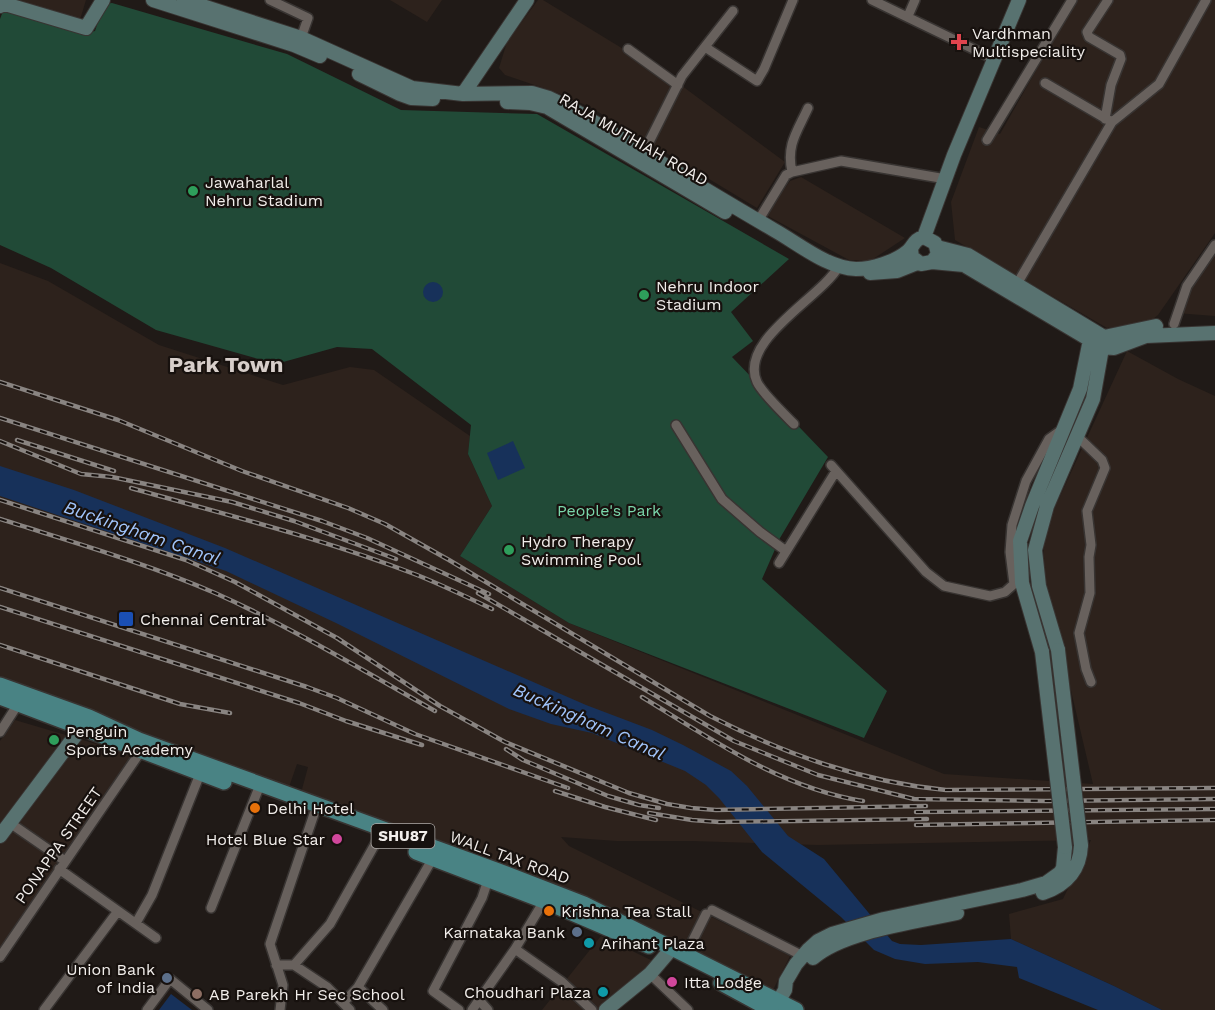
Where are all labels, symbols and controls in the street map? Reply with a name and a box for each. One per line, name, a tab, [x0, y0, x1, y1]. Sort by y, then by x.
place label: Vardhman Multispeciality	[972, 24, 1086, 61]
marker: Vardhman Multispeciality	[950, 33, 968, 51]
street label: RAJA MUTHIAH ROAD	[556, 89, 711, 190]
place label: Jawaharlal Nehru Stadium	[205, 173, 323, 210]
marker: Jawaharlal Nehru Stadium	[186, 184, 200, 198]
place label: Nehru Indoor Stadium	[656, 277, 759, 314]
marker: Nehru Indoor Stadium	[637, 288, 651, 302]
district label: Park Town	[169, 352, 283, 377]
water label: Buckingham Canal	[61, 496, 223, 569]
park label: People's Park	[557, 501, 661, 520]
place label: Hydro Therapy Swimming Pool	[521, 532, 641, 569]
marker: Hydro Therapy Swimming Pool	[502, 543, 516, 557]
marker: Chennai Central	[117, 610, 135, 628]
place label: Chennai Central	[140, 610, 266, 629]
water label: Buckingham Canal	[510, 679, 668, 764]
place label: Penguin Sports Academy	[66, 722, 194, 759]
marker: Penguin Sports Academy	[47, 733, 61, 747]
street label: PONAPPA STREET	[11, 783, 106, 907]
place label: Delhi Hotel	[267, 799, 354, 818]
marker: Delhi Hotel	[248, 801, 262, 815]
road number: SHU87	[372, 824, 434, 848]
street label: WALL TAX ROAD	[447, 827, 573, 888]
place label: Hotel Blue Star	[206, 830, 325, 849]
marker: Hotel Blue Star	[330, 832, 344, 846]
place label: Krishna Tea Stall	[561, 902, 691, 921]
marker: Krishna Tea Stall	[542, 904, 556, 918]
place label: Karnataka Bank	[443, 923, 565, 942]
marker: Karnataka Bank	[570, 925, 584, 939]
place label: Arihant Plaza	[601, 934, 705, 953]
marker: Arihant Plaza	[582, 936, 596, 950]
place label: Union Bank of India	[66, 960, 155, 997]
marker: Union Bank of India	[160, 971, 174, 985]
place label: Itta Lodge	[684, 973, 762, 992]
marker: Itta Lodge	[665, 975, 679, 989]
place label: Choudhari Plaza	[464, 983, 591, 1002]
place label: AB Parekh Hr Sec School	[209, 985, 405, 1004]
marker: Choudhari Plaza	[596, 985, 610, 999]
marker: AB Parekh Hr Sec School	[190, 987, 204, 1001]

